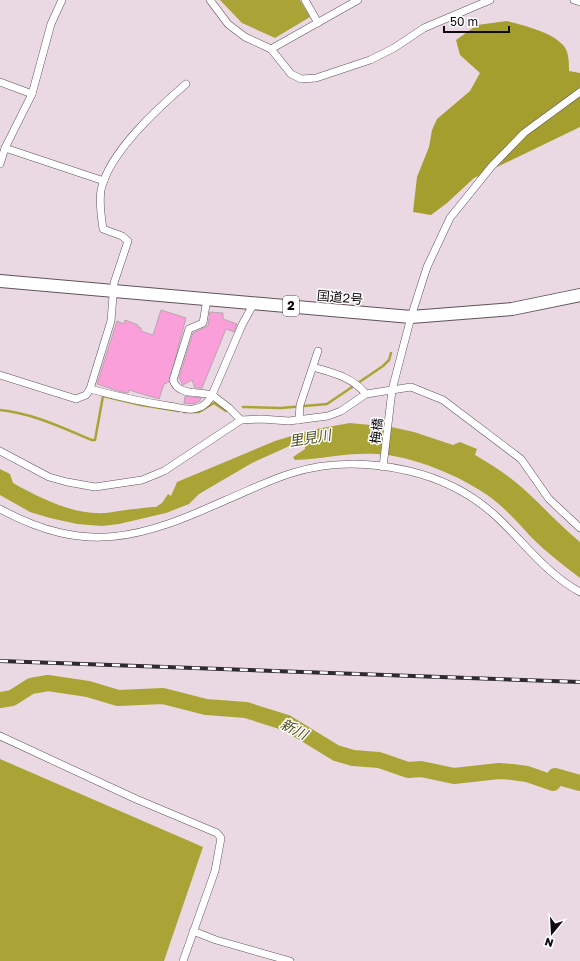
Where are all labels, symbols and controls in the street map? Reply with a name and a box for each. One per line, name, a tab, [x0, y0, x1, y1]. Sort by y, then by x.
scale bar	[444, 8, 509, 34]
text: 50 m	[450, 14, 478, 29]
street label: 国道2号	[316, 287, 364, 307]
road number: 2	[283, 296, 299, 316]
street label: 梅橋	[366, 417, 386, 445]
water label: 里見川	[288, 426, 334, 449]
water label: 新川	[278, 715, 312, 743]
north arrow	[532, 913, 572, 953]
text: N	[543, 936, 555, 950]

